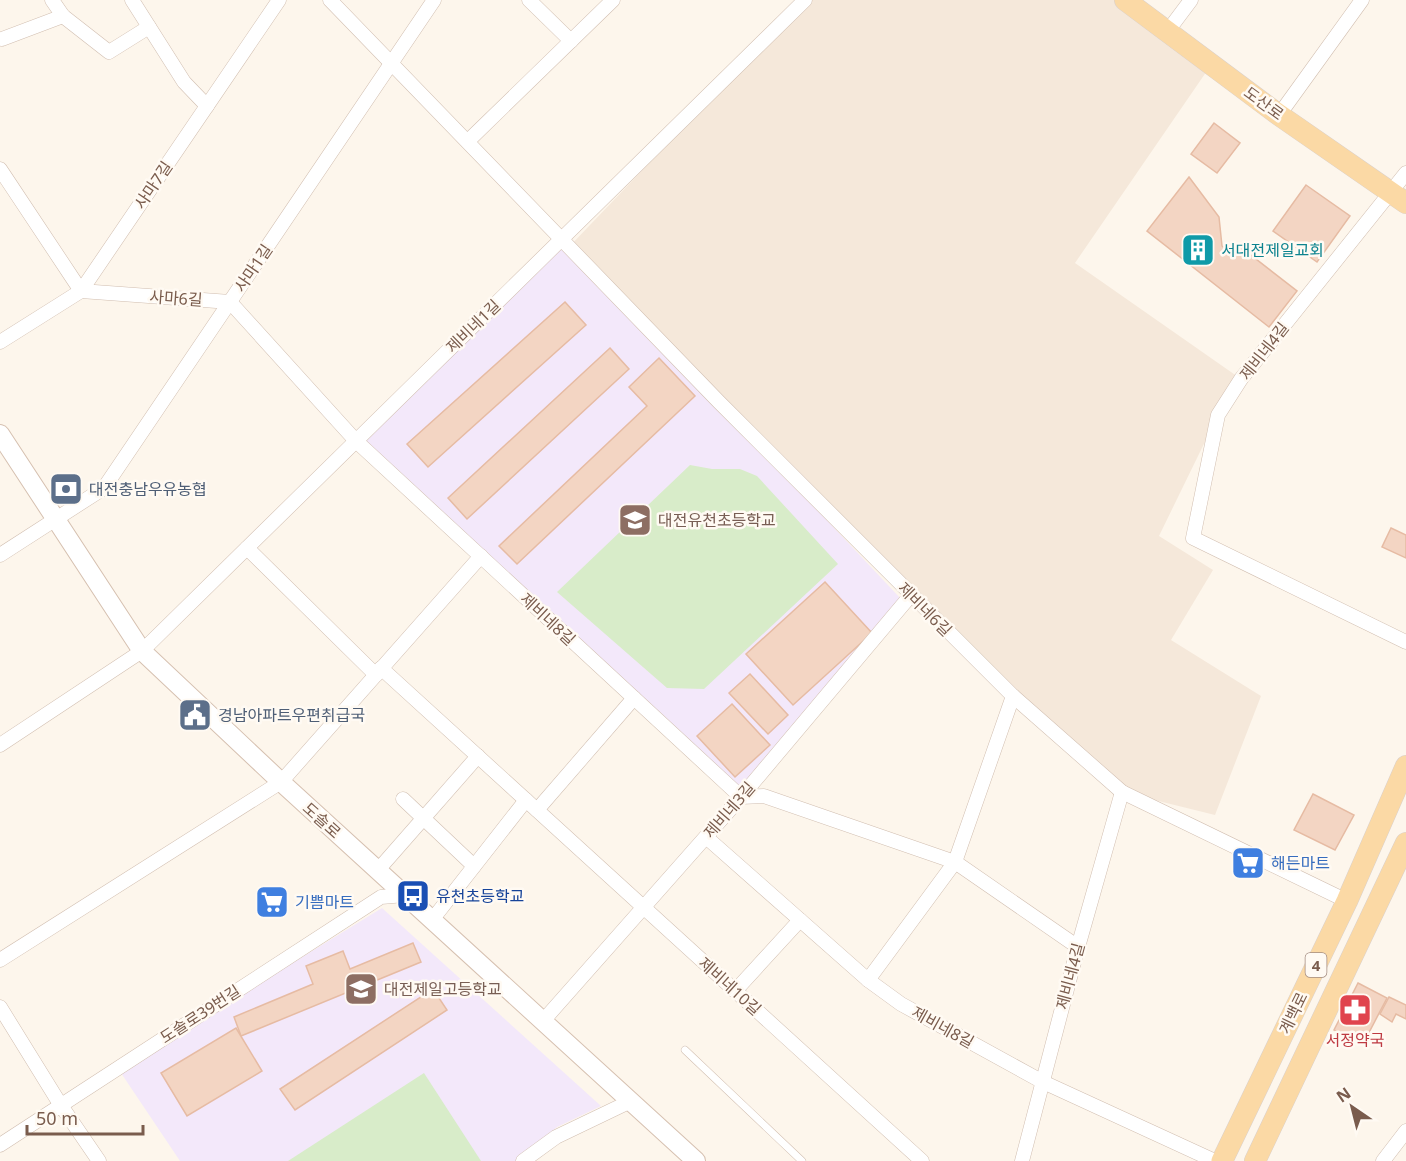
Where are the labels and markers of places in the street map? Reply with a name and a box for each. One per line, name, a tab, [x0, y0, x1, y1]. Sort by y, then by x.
building icon: 서대전제일교회	[1180, 232, 1216, 268]
place label: 서대전제일교회	[1221, 239, 1324, 261]
bank icon: 대전충남우유농협	[48, 471, 84, 507]
place label: 대전충남우유농협	[89, 478, 207, 500]
school or university icon: 대전유천초등학교	[617, 502, 653, 538]
place label: 대전유천초등학교	[658, 509, 776, 531]
public building icon: 경남아파트우편취급국	[177, 697, 213, 733]
place label: 경남아파트우편취급국	[218, 704, 365, 726]
supermarket icon: 해든마트	[1230, 845, 1266, 881]
place label: 해든마트	[1271, 852, 1330, 874]
bus stop icon: 유천초등학교	[395, 878, 431, 914]
supermarket icon: 기쁨마트	[254, 884, 290, 920]
place label: 유천초등학교	[436, 885, 524, 907]
place label: 기쁨마트	[295, 891, 354, 913]
school or university icon: 대전제일고등학교	[343, 971, 379, 1007]
place label: 대전제일고등학교	[384, 978, 502, 1000]
pharmacy icon: 서정약국	[1337, 992, 1373, 1028]
place label: 서정약국	[1326, 1029, 1384, 1051]

